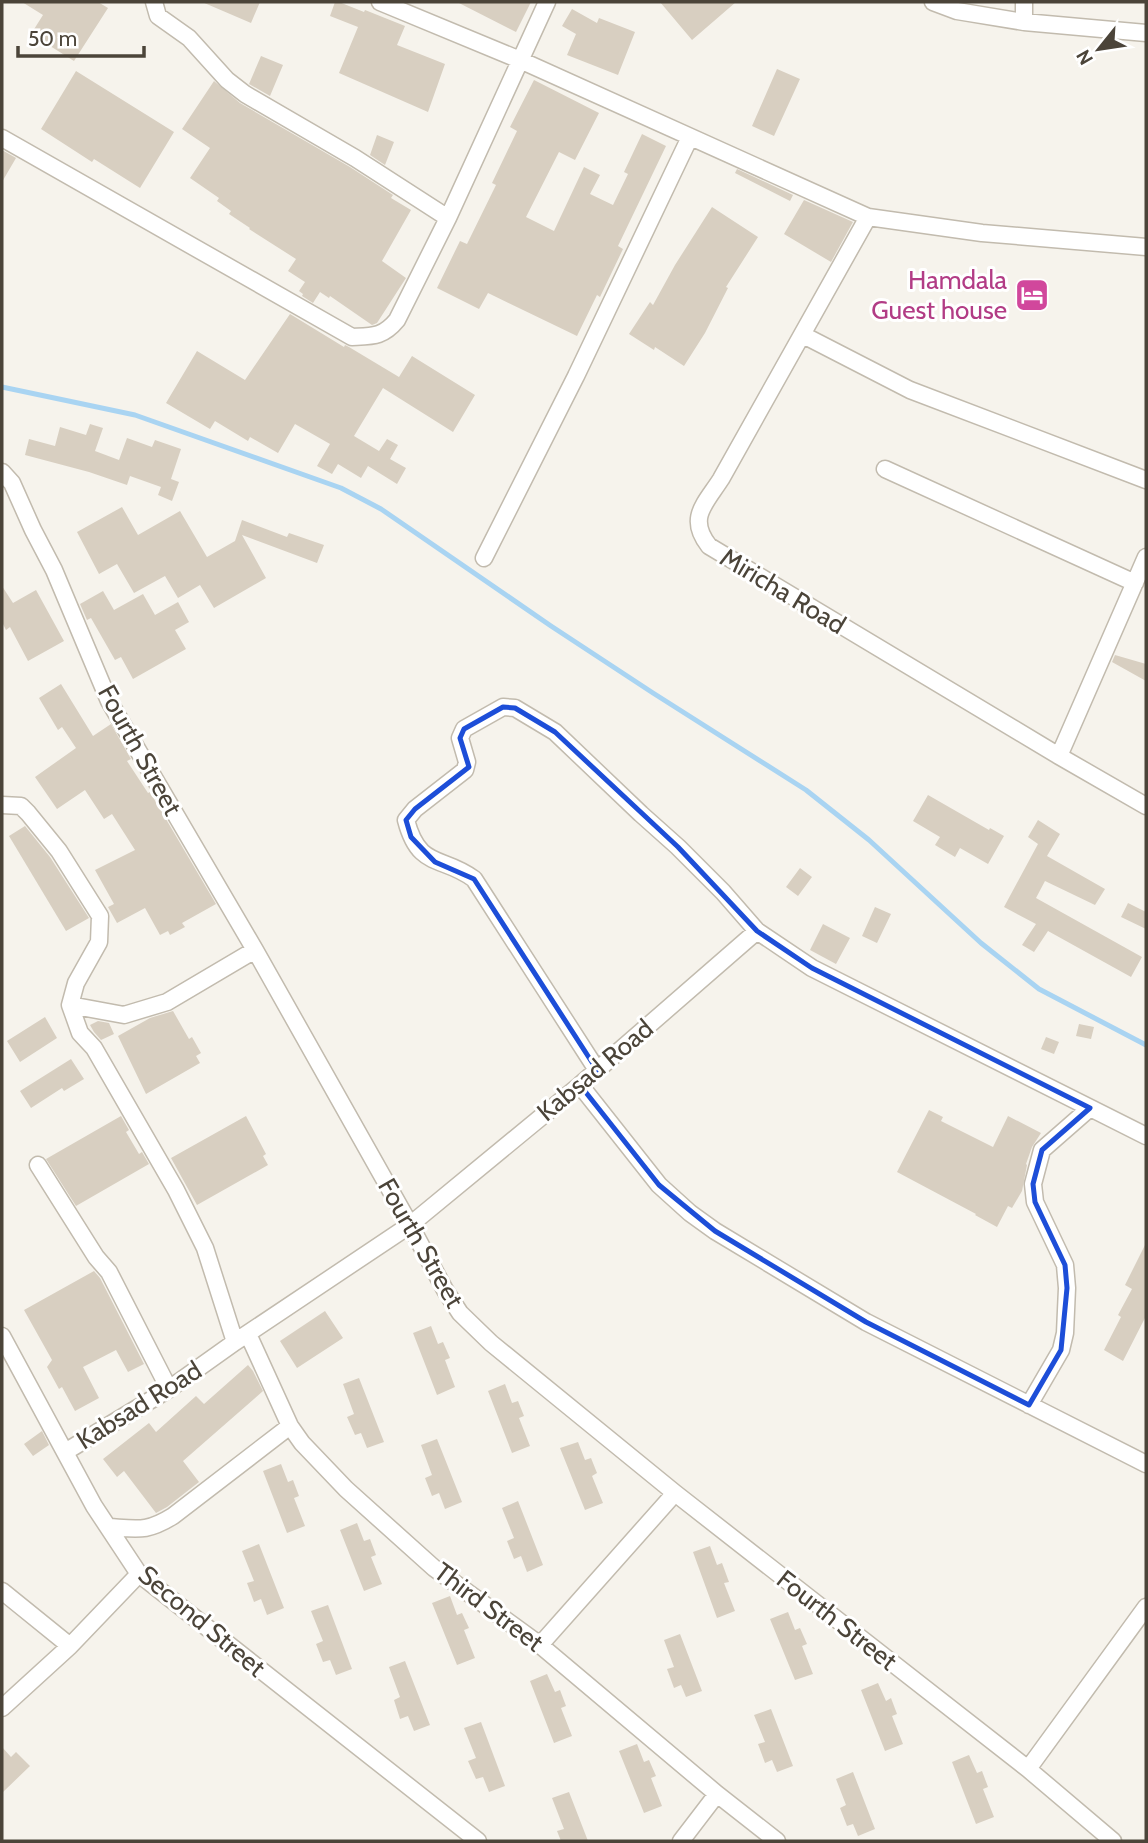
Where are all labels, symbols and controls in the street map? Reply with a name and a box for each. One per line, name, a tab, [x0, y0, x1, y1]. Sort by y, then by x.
scale bar	[18, 14, 144, 58]
north arrow	[1064, 14, 1134, 84]
text: 50 m	[28, 26, 77, 51]
text: N	[1071, 46, 1098, 69]
place label: Hamdala Guest house	[871, 264, 1008, 326]
hotel icon: Hamdala Guest house	[1013, 276, 1051, 314]
street label: Miricha Road	[714, 541, 852, 641]
street label: Fourth Street	[91, 679, 189, 821]
street label: Kabsad Road	[530, 1012, 660, 1128]
street label: Fourth Street	[371, 1173, 471, 1314]
street label: Kabsad Road	[71, 1354, 207, 1456]
street label: Third Street	[428, 1556, 550, 1659]
street label: Second Street	[132, 1559, 272, 1684]
street label: Fourth Street	[770, 1563, 904, 1677]

